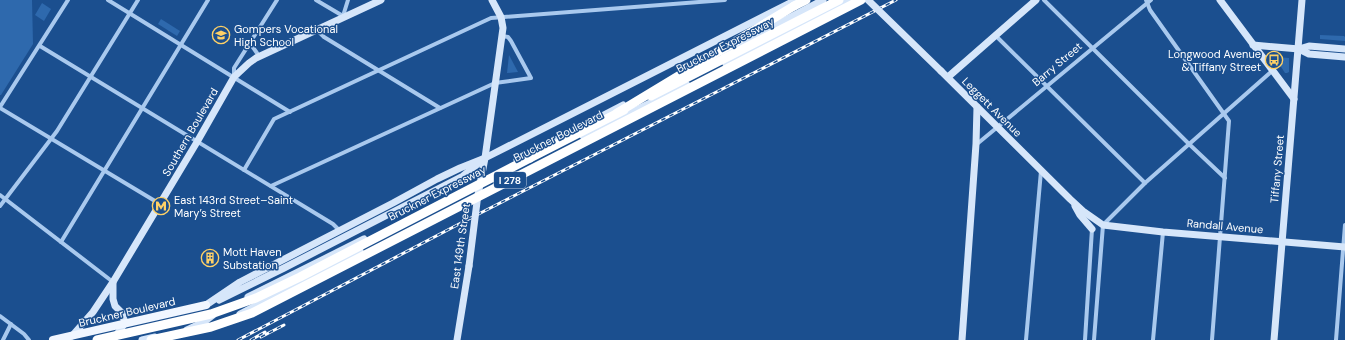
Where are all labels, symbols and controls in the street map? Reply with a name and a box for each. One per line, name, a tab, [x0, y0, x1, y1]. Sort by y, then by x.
street label: Bruckner Expressway	[674, 14, 776, 76]
place label: Gompers Vocational High School	[234, 22, 338, 49]
school or university icon: Gompers Vocational High School	[211, 25, 231, 45]
street label: Barry Street	[1029, 39, 1085, 89]
place label: Longwood Avenue & Tiffany Street	[1168, 47, 1261, 74]
bus stop icon: Longwood Avenue & Tiffany Street	[1264, 50, 1284, 70]
street label: Leggett Avenue	[959, 74, 1025, 140]
street label: Southern Boulevard	[159, 85, 221, 179]
street label: Bruckner Boulevard	[511, 107, 605, 165]
street label: Tiffany Street	[1267, 134, 1287, 204]
street label: Bruckner Expressway	[386, 162, 488, 224]
road number: I 278	[494, 172, 526, 188]
place label: East 143rd Street–Saint Mary’s Street	[174, 193, 293, 220]
metro station icon: East 143rd Street–Saint Mary’s Street	[151, 196, 171, 216]
street label: East 149th Street	[447, 202, 473, 290]
street label: Randall Avenue	[1186, 216, 1264, 236]
place label: Mott Haven Substation	[223, 245, 281, 272]
building icon: Mott Haven Substation	[200, 248, 220, 268]
street label: Bruckner Boulevard	[77, 294, 177, 330]

